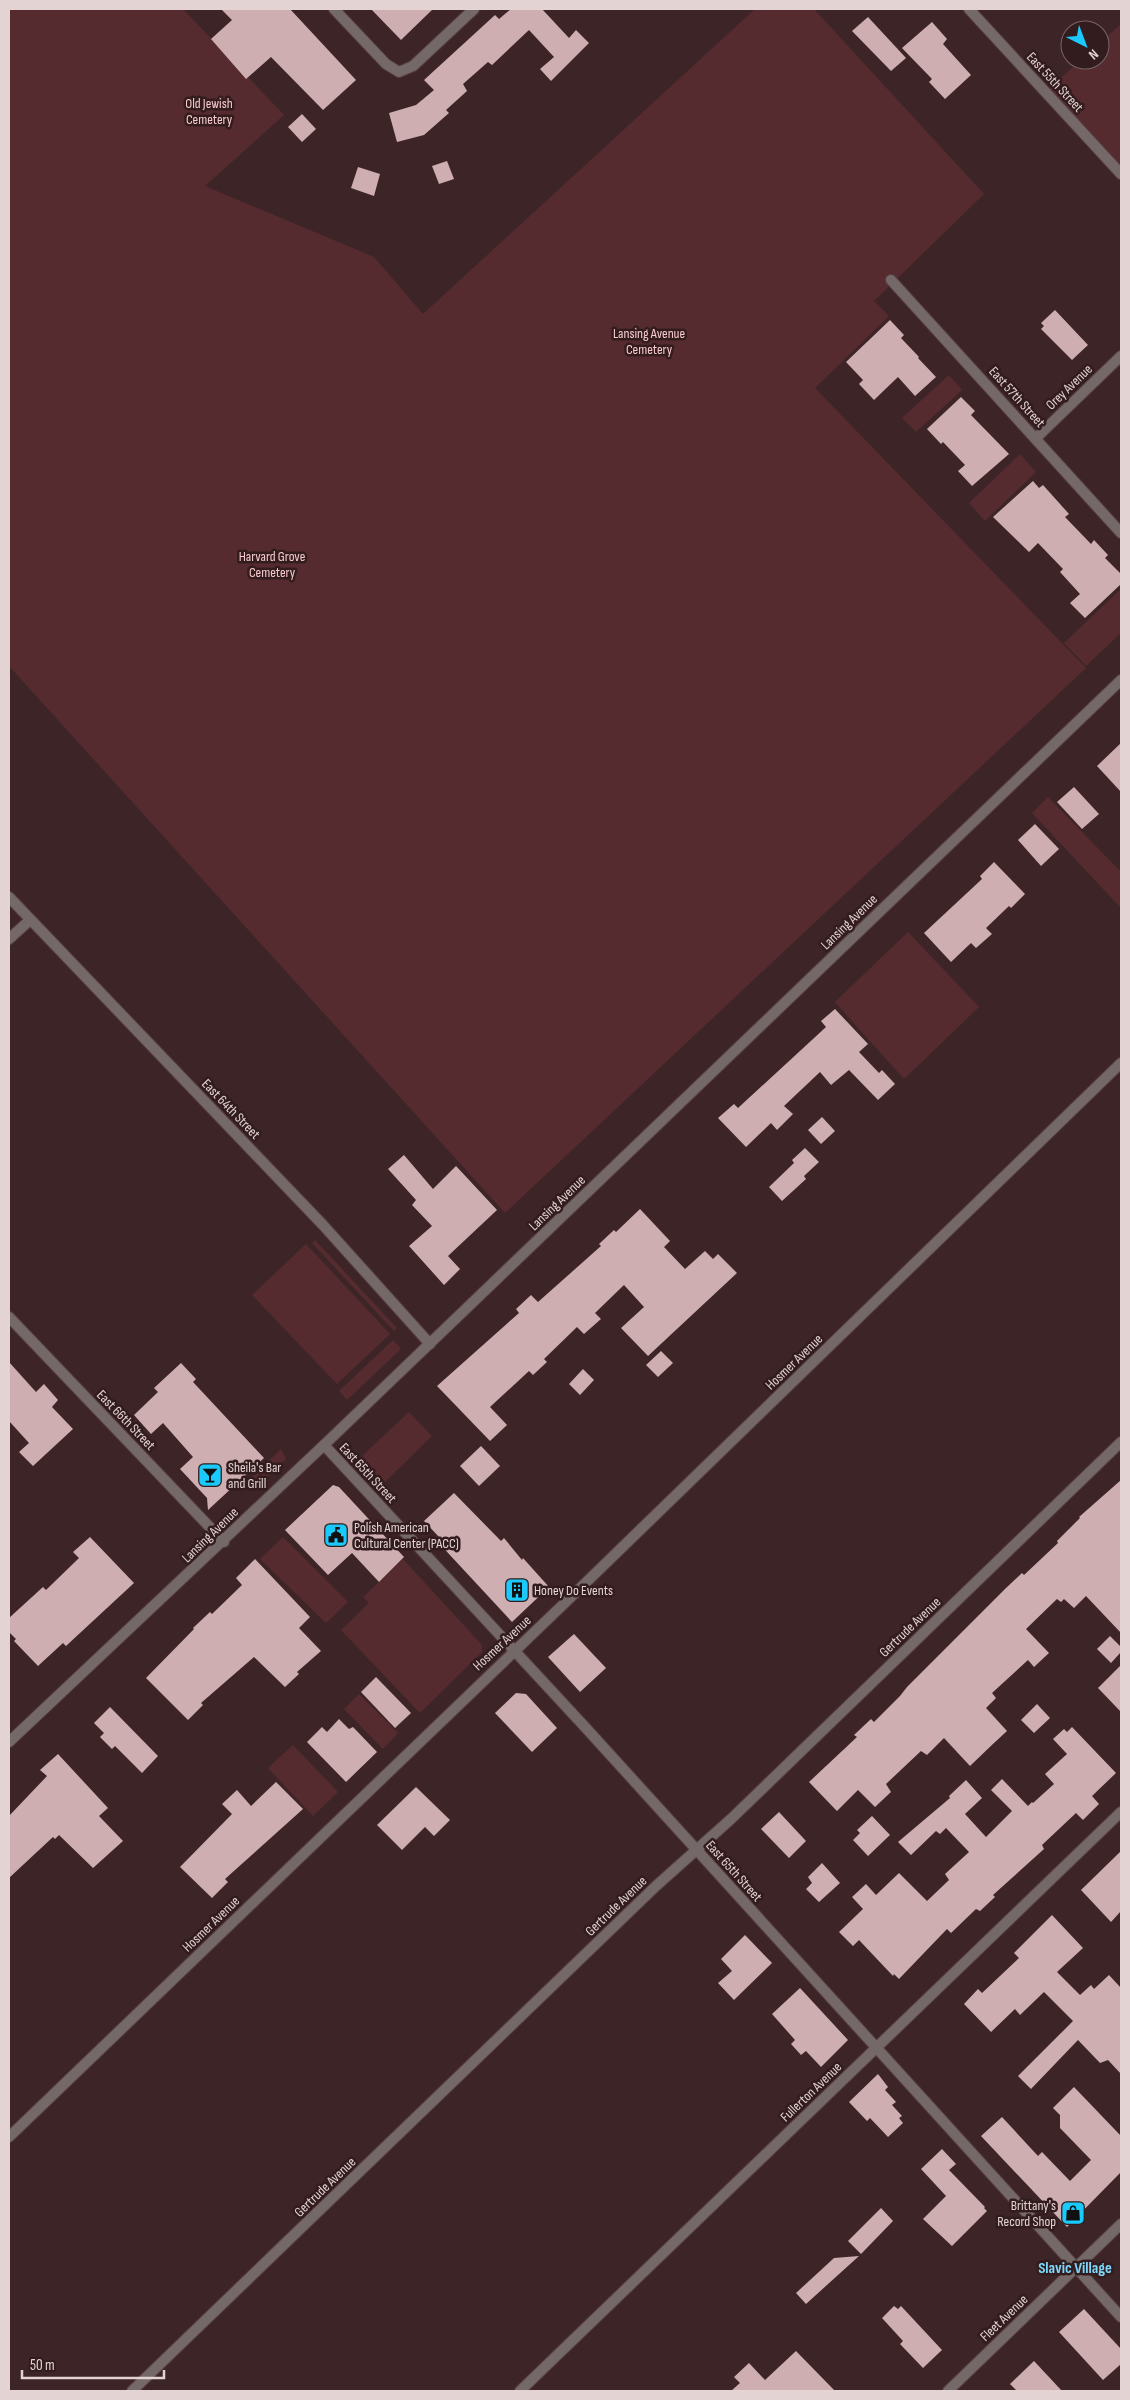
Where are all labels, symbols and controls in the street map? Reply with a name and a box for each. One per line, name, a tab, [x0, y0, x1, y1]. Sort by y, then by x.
north arrow	[1060, 20, 1110, 70]
text: N	[1085, 45, 1102, 63]
street label: East 55th Street	[1023, 49, 1087, 115]
park label: Old Jewish Cemetery	[185, 95, 233, 128]
park label: Lansing Avenue Cemetery	[613, 325, 685, 358]
street label: Orey Avenue	[1042, 361, 1096, 413]
street label: East 57th Street	[985, 363, 1049, 431]
park label: Harvard Grove Cemetery	[239, 548, 305, 581]
street label: Lansing Avenue	[817, 891, 881, 953]
street label: East 64th Street	[198, 1075, 264, 1143]
street label: Lansing Avenue	[525, 1172, 589, 1234]
street label: Hosmer Avenue	[762, 1331, 826, 1393]
street label: East 66th Street	[93, 1386, 159, 1454]
street label: East 65th Street	[336, 1439, 400, 1507]
place label: Sheila's Bar and Grill	[228, 1459, 281, 1492]
bar icon: Sheila's Bar and Grill	[197, 1462, 223, 1488]
street label: Lansing Avenue	[178, 1504, 242, 1566]
place label: Polish American Cultural Center (PACC)	[354, 1519, 459, 1552]
public building icon: Polish American Cultural Center (PACC)	[323, 1522, 349, 1548]
building icon: Honey Do Events	[504, 1577, 530, 1603]
place label: Honey Do Events	[534, 1582, 613, 1599]
street label: Gertrude Avenue	[876, 1593, 944, 1661]
street label: Hosmer Avenue	[469, 1612, 535, 1674]
street label: East 65th Street	[702, 1837, 766, 1905]
street label: Gertrude Avenue	[582, 1872, 650, 1940]
street label: Hosmer Avenue	[179, 1893, 243, 1955]
street label: Fullerton Avenue	[777, 2059, 845, 2125]
street label: Gertrude Avenue	[291, 2153, 359, 2221]
place label: Brittany's Record Shop	[997, 2197, 1056, 2230]
shop icon: Brittany's Record Shop	[1060, 2200, 1086, 2226]
district label: Slavic Village	[1038, 2259, 1112, 2278]
street label: Fleet Avenue	[977, 2291, 1031, 2345]
scale bar	[22, 2348, 165, 2380]
text: 50 m	[30, 2356, 55, 2375]

